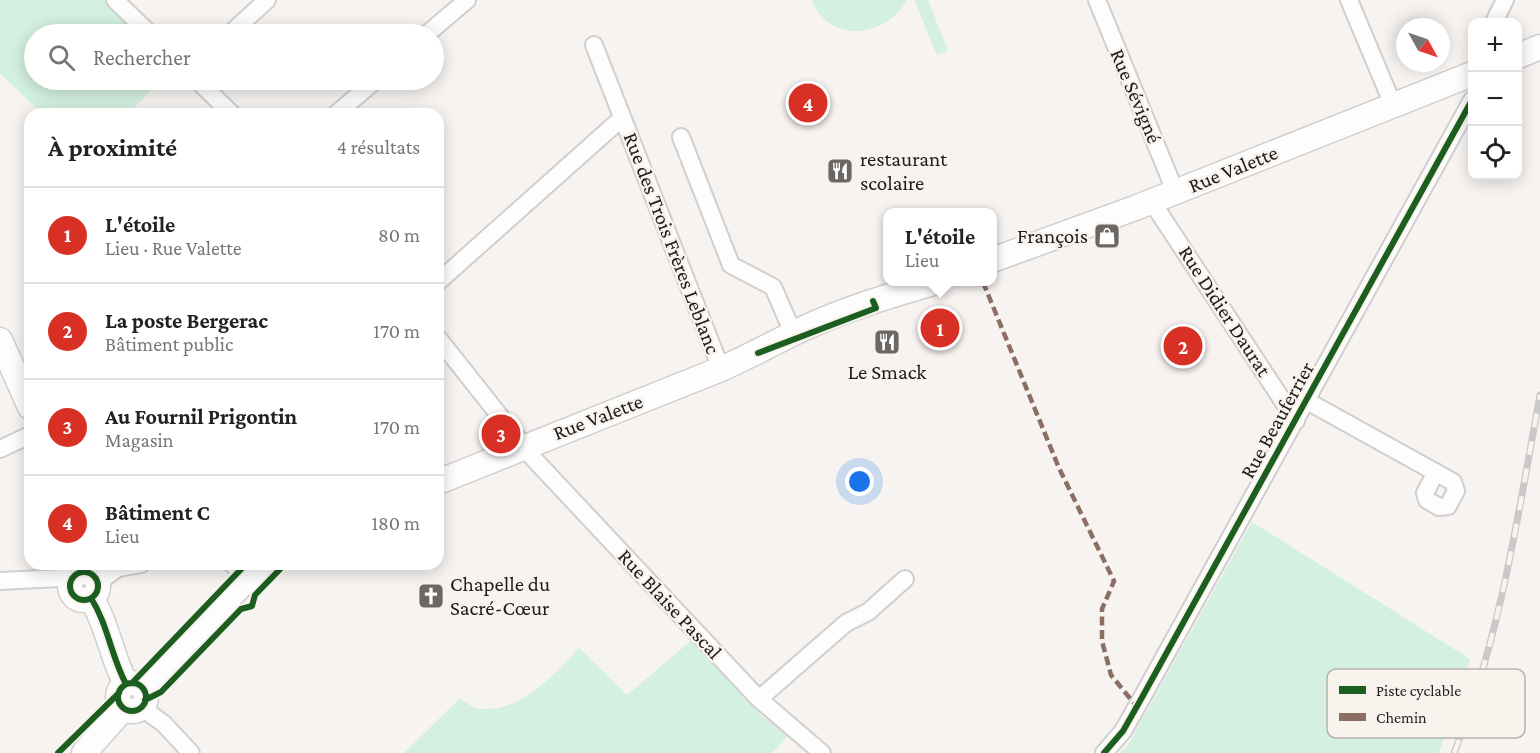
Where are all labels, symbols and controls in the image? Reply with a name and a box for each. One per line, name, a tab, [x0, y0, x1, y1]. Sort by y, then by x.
north arrow	[1396, 18, 1450, 72]
map controls	[1468, 18, 1522, 180]
button: +	[1468, 18, 1522, 72]
search box	[24, 24, 444, 90]
icon: search	[45, 41, 78, 74]
text: Rechercher	[93, 45, 191, 70]
street label: Rue Sévigné	[1105, 45, 1167, 147]
button: −	[1468, 72, 1522, 126]
pin: 4	[788, 80, 828, 126]
button: locate	[1468, 126, 1522, 180]
street label: Rue des Trois Frères Leblanc	[619, 129, 725, 357]
text: À proximité	[48, 133, 177, 162]
text: 4 résultats	[337, 136, 420, 158]
street label: Rue Valette	[1185, 140, 1281, 198]
place label: restaurant scolaire	[860, 147, 948, 195]
restaurant icon: restaurant scolaire	[825, 156, 855, 186]
popup	[883, 208, 997, 286]
text: L'étoile	[105, 212, 175, 237]
shop icon: François	[1092, 221, 1122, 251]
text: 1	[64, 224, 71, 246]
text: 80 m	[378, 224, 420, 246]
text: L'étoile	[905, 224, 975, 249]
place label: François	[1017, 224, 1088, 248]
text: Lieu · Rue Valette	[105, 237, 242, 259]
street label: Rue Didier Daurat	[1174, 241, 1277, 382]
text: Lieu	[905, 249, 939, 271]
pin: 1	[920, 306, 960, 350]
text: La poste Bergerac	[105, 308, 268, 333]
text: 2	[62, 320, 73, 342]
text: 170 m	[373, 320, 420, 342]
pin: 2	[1164, 324, 1202, 368]
restaurant icon: Le Smack	[872, 327, 902, 357]
text: Bâtiment public	[105, 333, 233, 355]
street label: Rue Beauferrier	[1235, 357, 1319, 483]
place label: Le Smack	[848, 360, 926, 384]
street label: Rue Valette	[550, 389, 646, 445]
text: Au Fournil Prigontin	[105, 404, 297, 429]
pin: 3	[482, 412, 520, 456]
text: 3	[63, 416, 72, 438]
text: 170 m	[373, 416, 420, 438]
text: Magasin	[105, 429, 174, 451]
your location	[845, 467, 874, 496]
text: Bâtiment C	[105, 500, 210, 525]
text: 4	[62, 512, 73, 534]
text: 180 m	[371, 512, 420, 534]
text: Lieu	[105, 525, 140, 547]
street label: Rue Blaise Pascal	[613, 544, 727, 664]
place label: Chapelle du Sacré-Cœur	[450, 572, 550, 620]
church icon: Chapelle du Sacré-Cœur	[416, 581, 446, 611]
legend	[1327, 669, 1525, 738]
text: Piste cyclable	[1376, 682, 1461, 700]
text: Chemin	[1376, 709, 1427, 726]

